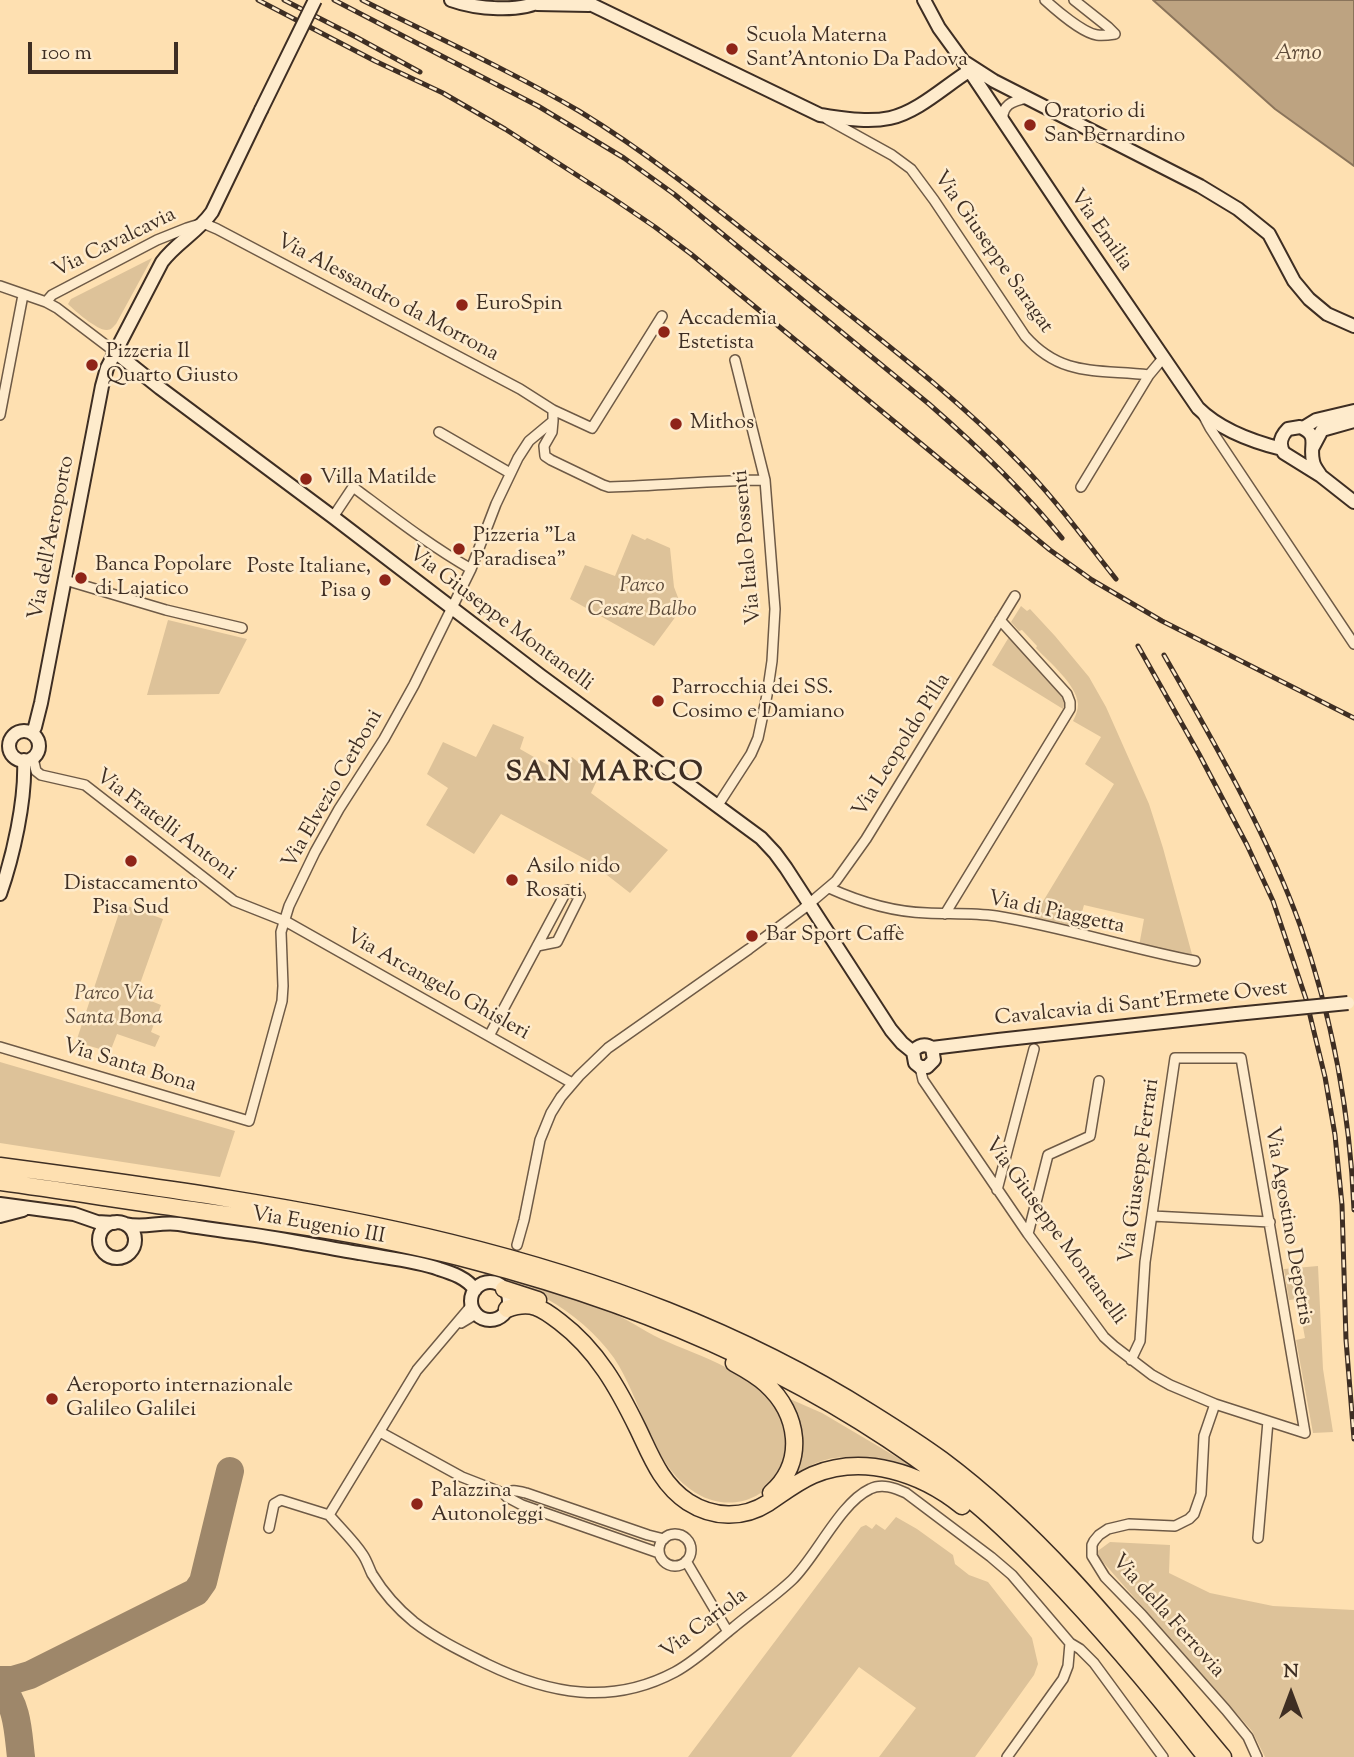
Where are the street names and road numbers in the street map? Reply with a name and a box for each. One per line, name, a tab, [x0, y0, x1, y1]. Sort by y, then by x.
street label: Via Giuseppe Saragat	[927, 167, 1057, 339]
street label: Via Emilia	[1063, 186, 1137, 276]
street label: Via Cavalcavia	[49, 203, 181, 285]
street label: Via Alessandro da Morrona	[272, 230, 502, 368]
street label: Via dell'Aeroporto	[25, 454, 81, 622]
street label: Via Italo Possenti	[730, 469, 768, 625]
street label: Via Giuseppe Montanelli	[402, 542, 598, 698]
street label: Via Leopoldo Pilla	[849, 669, 957, 823]
street label: Via Elvezio Cerboni	[278, 706, 390, 874]
street label: Via Fratelli Antoni	[90, 765, 240, 887]
street label: Via di Piaggetta	[985, 887, 1127, 941]
street label: Via Arcangelo Ghisleri	[341, 925, 533, 1047]
street label: Cavalcavia di Sant'Ermete Ovest	[993, 977, 1289, 1033]
street label: Via Santa Bona	[59, 1035, 199, 1099]
street label: Via Giuseppe Ferrari	[1116, 1077, 1166, 1265]
street label: Via Agostino Depetris	[1257, 1125, 1317, 1327]
street label: Via Giuseppe Montanelli	[978, 1133, 1130, 1331]
street label: Via Eugenio III	[249, 1203, 387, 1251]
street label: Via della Ferrovia	[1105, 1550, 1229, 1684]
street label: Via Cariola	[656, 1584, 754, 1666]

